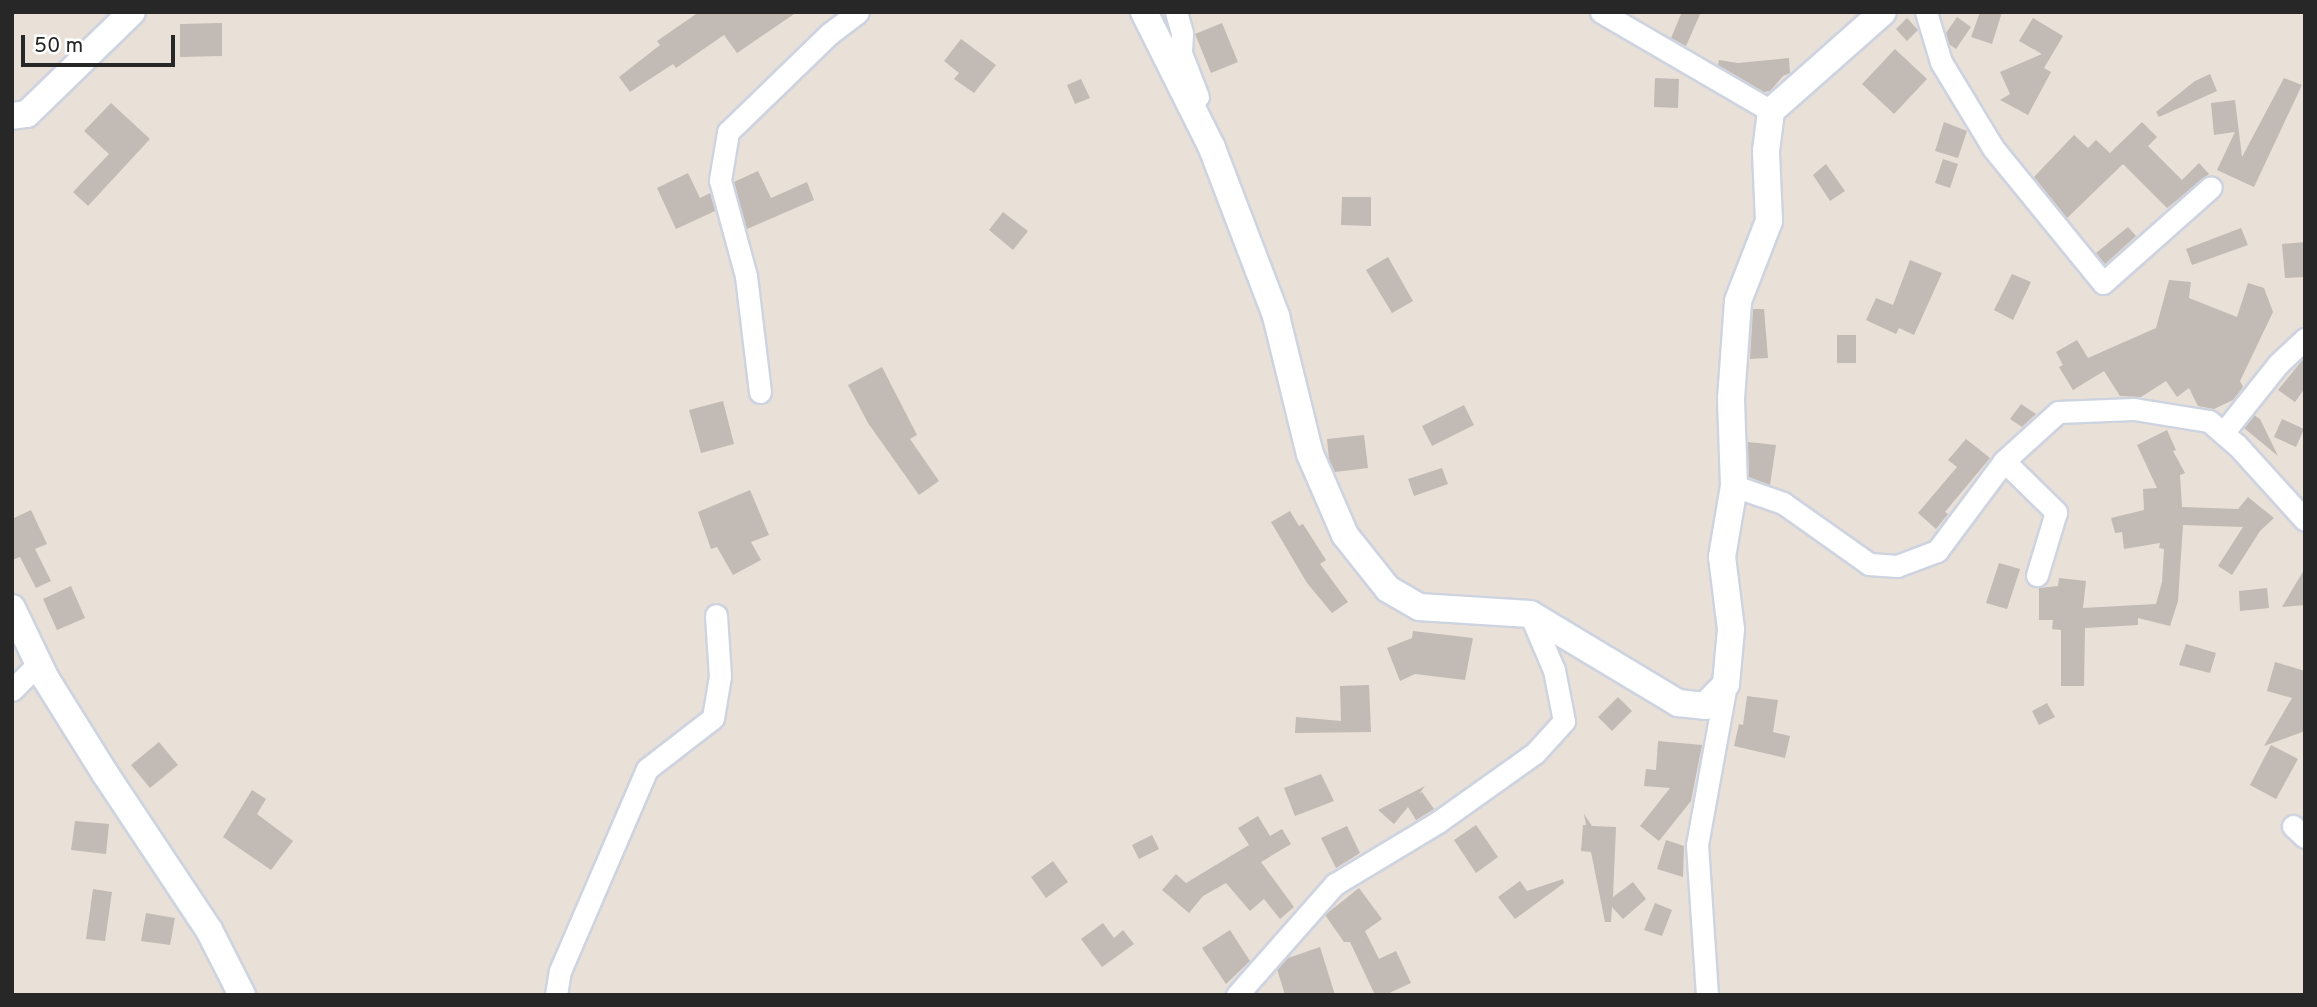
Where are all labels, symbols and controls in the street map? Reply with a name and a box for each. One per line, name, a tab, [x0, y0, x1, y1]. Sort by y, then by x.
scale bar	[24, 21, 178, 65]
text: 50 m	[34, 33, 83, 60]

